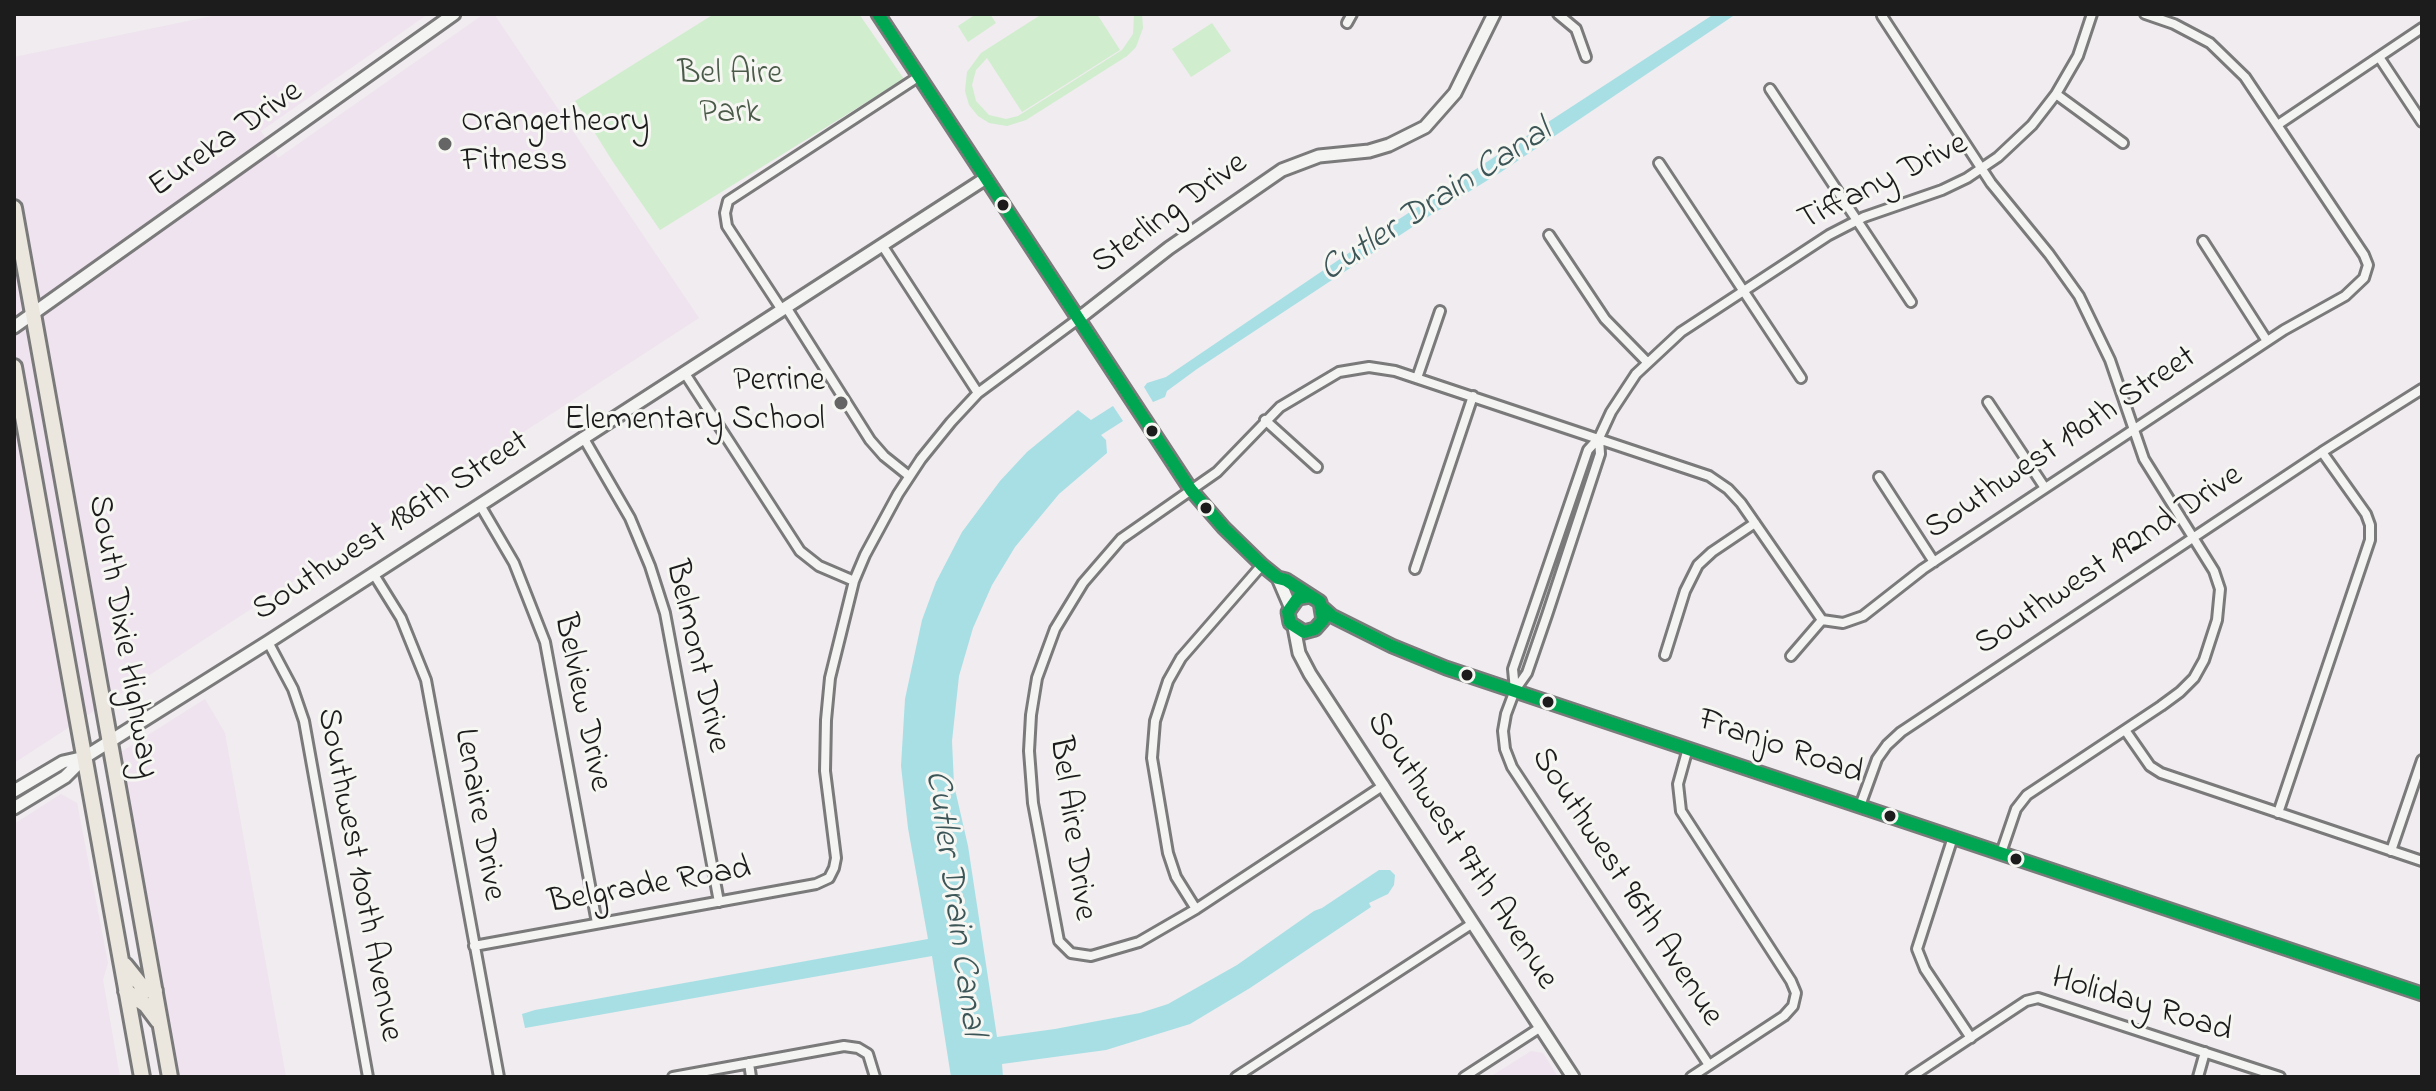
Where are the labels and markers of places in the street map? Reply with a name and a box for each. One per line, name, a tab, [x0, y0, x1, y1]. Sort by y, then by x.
place label: Orangetheory Fitness	[461, 104, 649, 184]
marker: Orangetheory Fitness	[436, 135, 454, 153]
unlabelled marker	[995, 197, 1011, 213]
place label: Perrine Elementary School	[564, 363, 825, 442]
marker: Perrine Elementary School	[832, 394, 850, 412]
unlabelled marker	[1144, 423, 1160, 439]
unlabelled marker	[1198, 500, 1214, 516]
unlabelled marker	[1459, 667, 1475, 683]
unlabelled marker	[1540, 694, 1556, 710]
unlabelled marker	[1882, 808, 1898, 824]
unlabelled marker	[2008, 851, 2024, 867]

